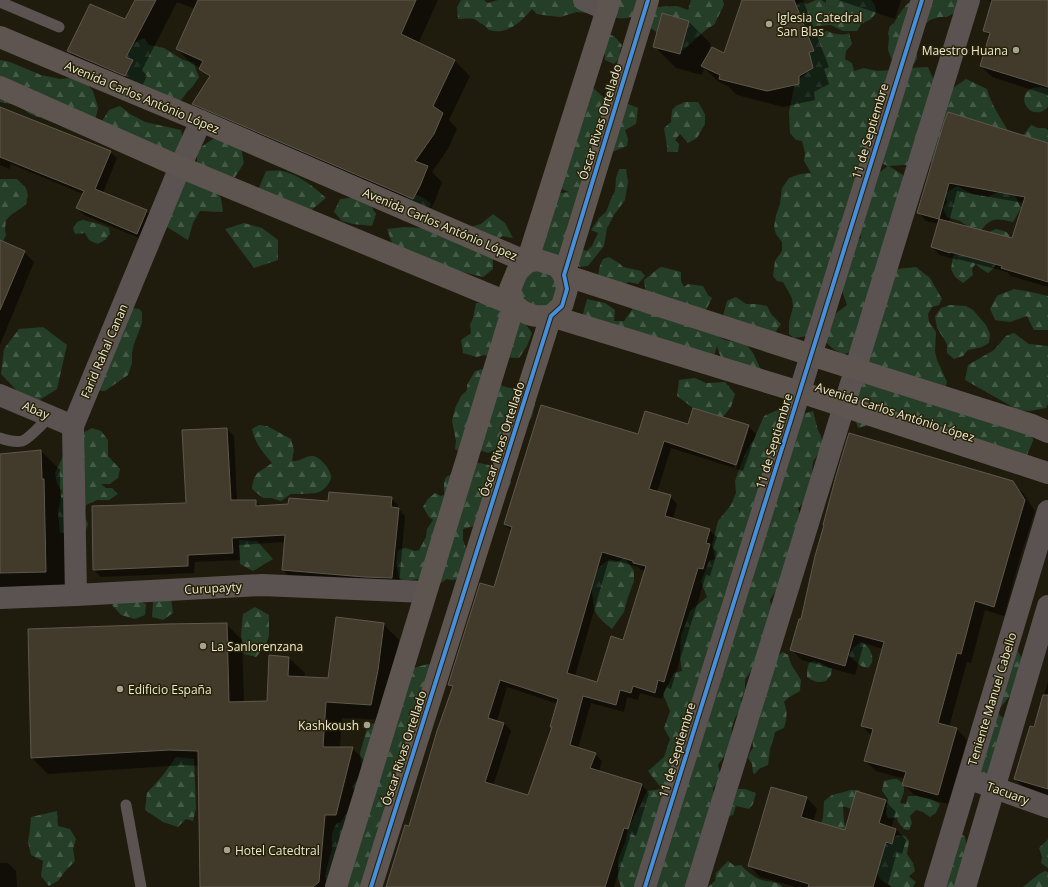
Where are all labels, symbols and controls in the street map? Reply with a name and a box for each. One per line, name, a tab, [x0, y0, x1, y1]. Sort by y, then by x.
place label: Iglesia Catedral San Blas	[777, 9, 862, 40]
marker: Iglesia Catedral San Blas	[764, 19, 774, 29]
place label: Maestro Huana	[922, 42, 1008, 59]
marker: Maestro Huana	[1011, 45, 1021, 55]
street label: Avenida Carlos António López	[62, 57, 222, 137]
street label: Óscar Rivas Ortellado	[574, 62, 626, 182]
street label: 11 de Septiembre	[847, 81, 893, 181]
street label: Avenida Carlos António López	[360, 184, 520, 264]
street label: Farid Rahal Canan	[76, 301, 132, 401]
street label: Avenida Carlos António López	[813, 378, 977, 446]
street label: Óscar Rivas Ortellado	[475, 379, 529, 499]
street label: 11 de Septiembre	[751, 391, 797, 491]
street label: Abay	[20, 397, 53, 424]
street label: Curupayty	[184, 578, 243, 598]
street label: Teniente Manuel Cabello	[964, 630, 1020, 768]
place label: La Sanlorenzana	[211, 638, 303, 655]
marker: La Sanlorenzana	[198, 641, 208, 651]
place label: Edificio España	[128, 681, 212, 698]
marker: Edificio España	[115, 684, 125, 694]
street label: Óscar Rivas Ortellado	[377, 688, 431, 808]
street label: 11 de Septiembre	[654, 700, 700, 800]
place label: Kashkoush	[298, 717, 359, 734]
marker: Kashkoush	[362, 720, 372, 730]
street label: Tacuary	[984, 777, 1032, 809]
place label: Hotel Catedtral	[235, 842, 320, 859]
marker: Hotel Catedtral	[222, 845, 232, 855]

